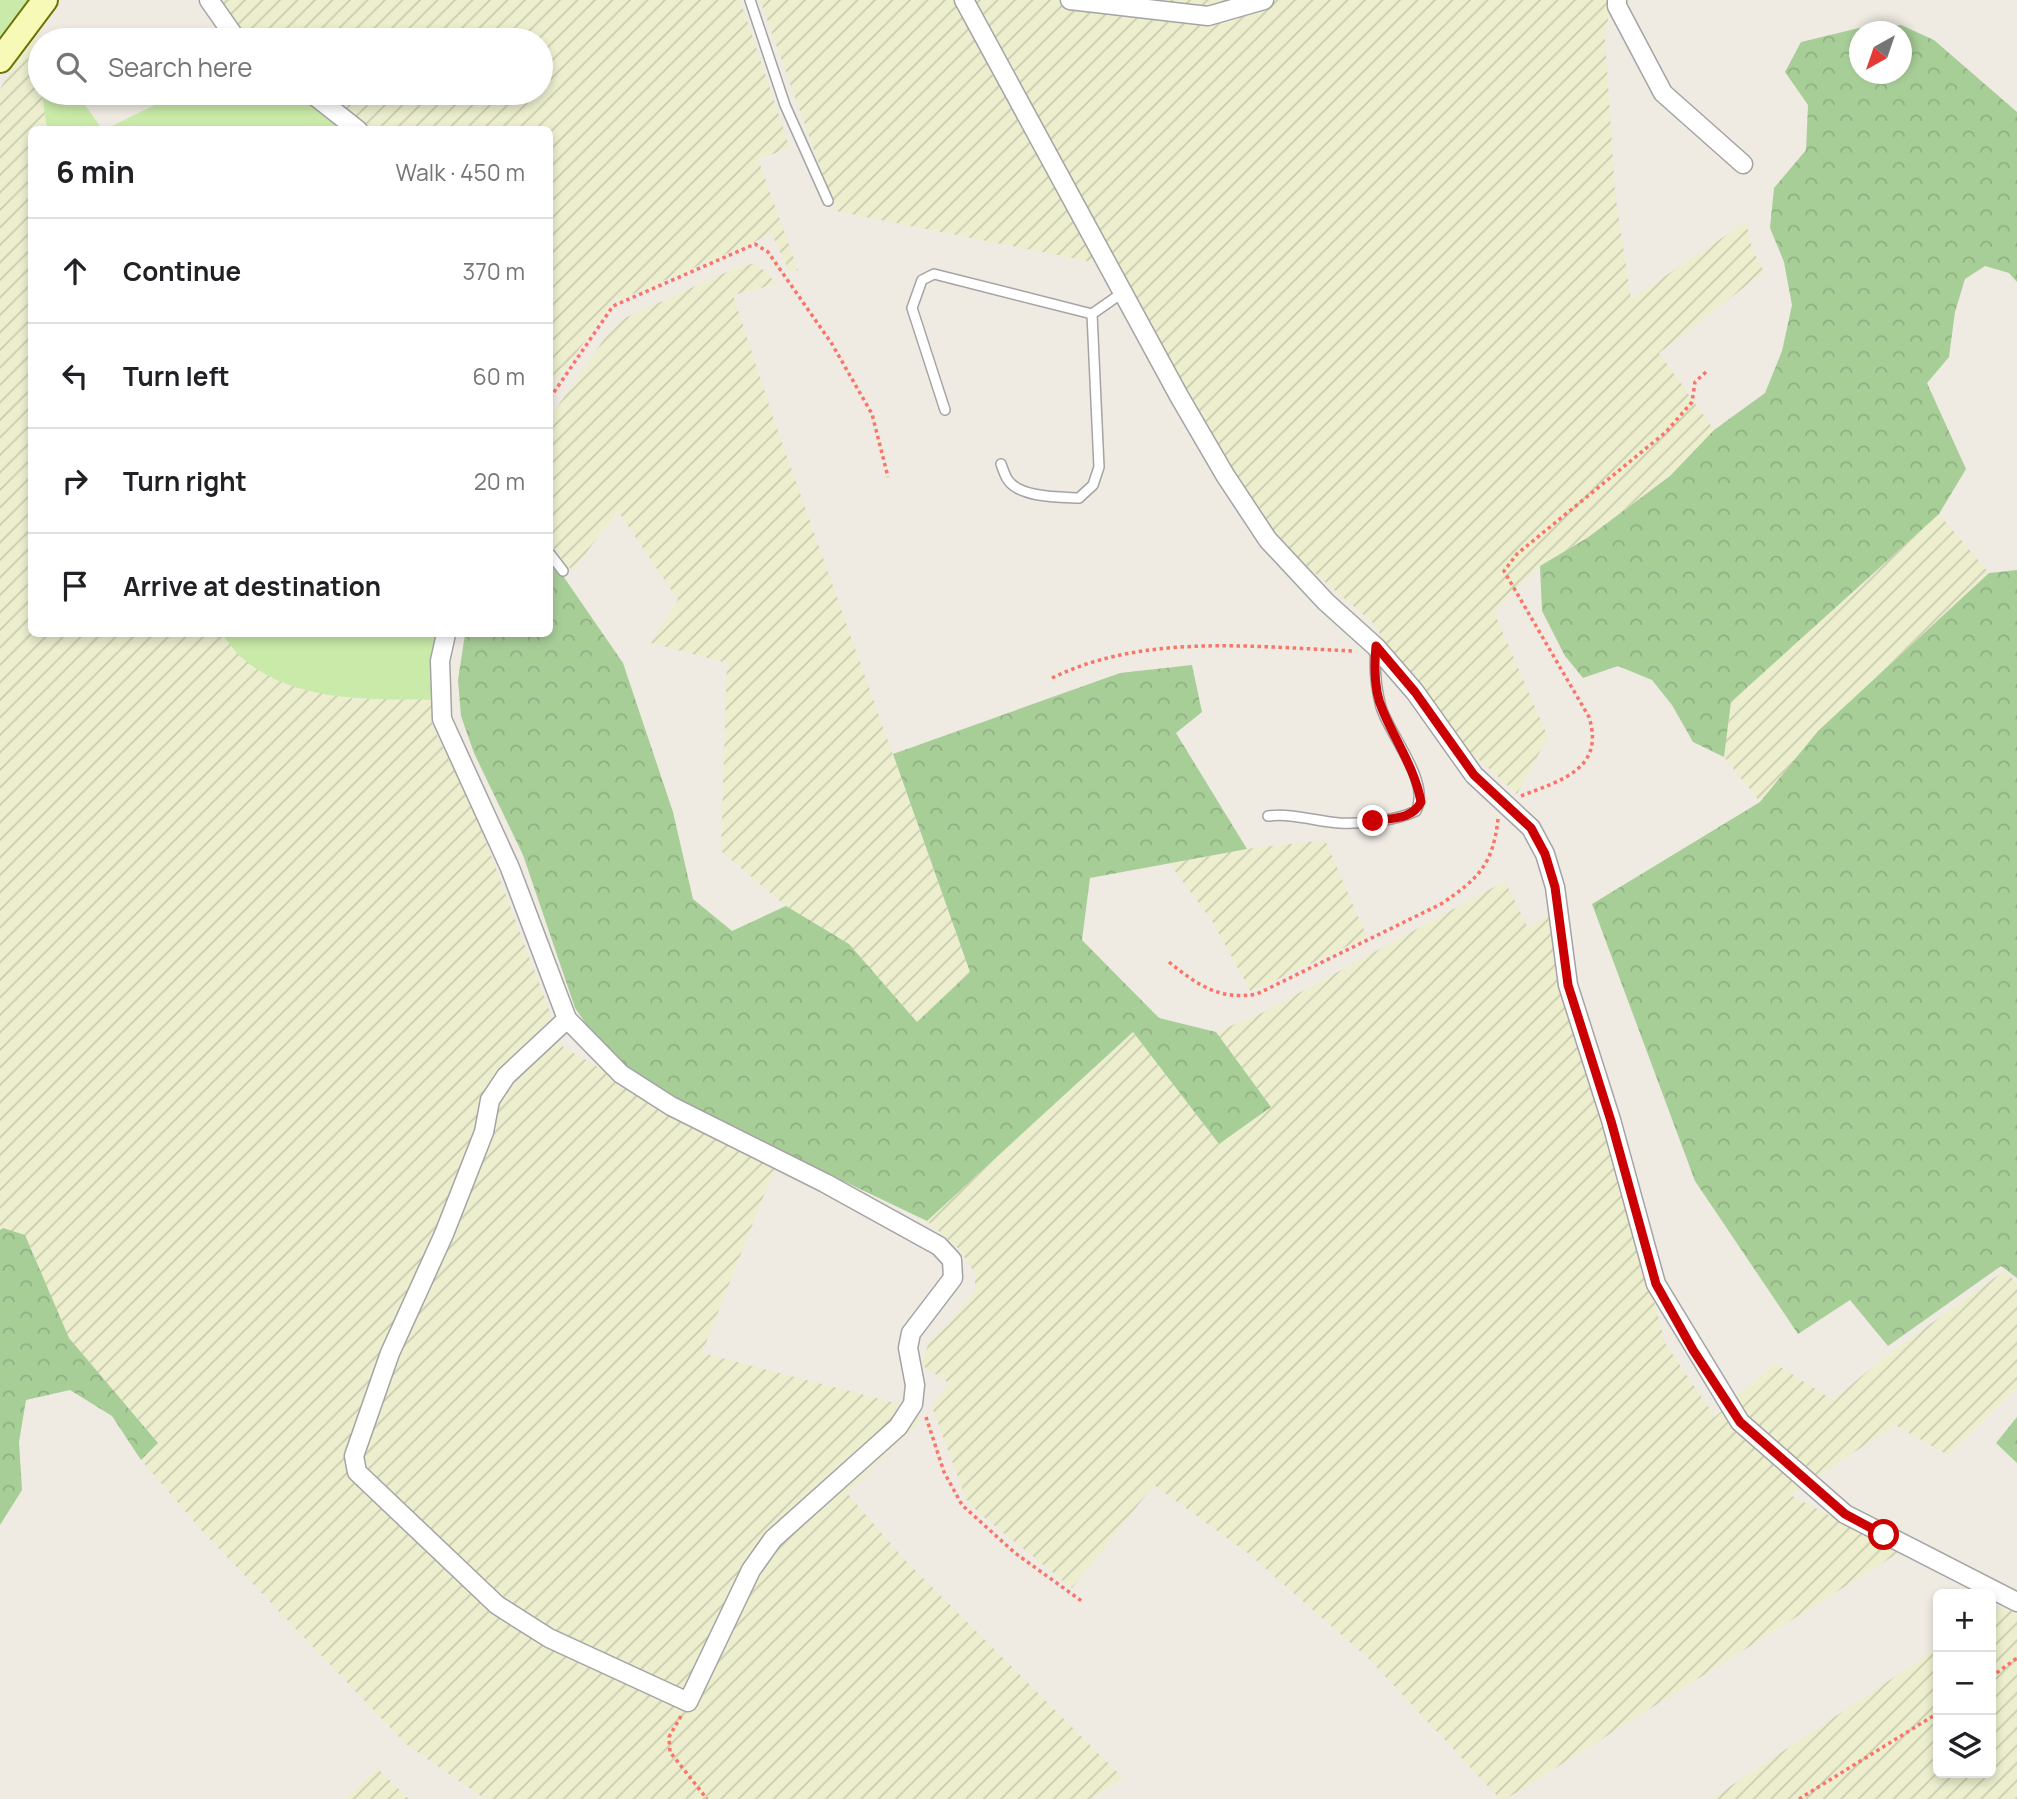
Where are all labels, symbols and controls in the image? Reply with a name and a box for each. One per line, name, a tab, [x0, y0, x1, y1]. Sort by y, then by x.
north arrow	[1849, 21, 1912, 84]
search box	[28, 28, 553, 105]
icon: search	[52, 48, 90, 86]
text: Search here	[108, 49, 253, 85]
text: 6 min	[56, 151, 135, 192]
text: Walk · 450 m	[396, 156, 525, 188]
icon: ahead	[56, 252, 94, 290]
text: Continue	[123, 253, 241, 289]
text: 370 m	[463, 255, 525, 287]
icon: left	[56, 357, 94, 395]
text: Turn left	[123, 358, 230, 394]
text: 60 m	[473, 360, 525, 392]
icon: right	[56, 462, 94, 500]
text: Turn right	[123, 463, 247, 499]
text: 20 m	[474, 465, 525, 497]
icon: arrive	[56, 567, 94, 605]
text: Arrive at destination	[123, 568, 381, 604]
route end	[1357, 805, 1388, 836]
route start	[1868, 1519, 1899, 1550]
map controls	[1933, 1589, 1996, 1778]
button: +	[1933, 1589, 1996, 1652]
button: −	[1933, 1652, 1996, 1715]
button: layers	[1933, 1715, 1996, 1778]

